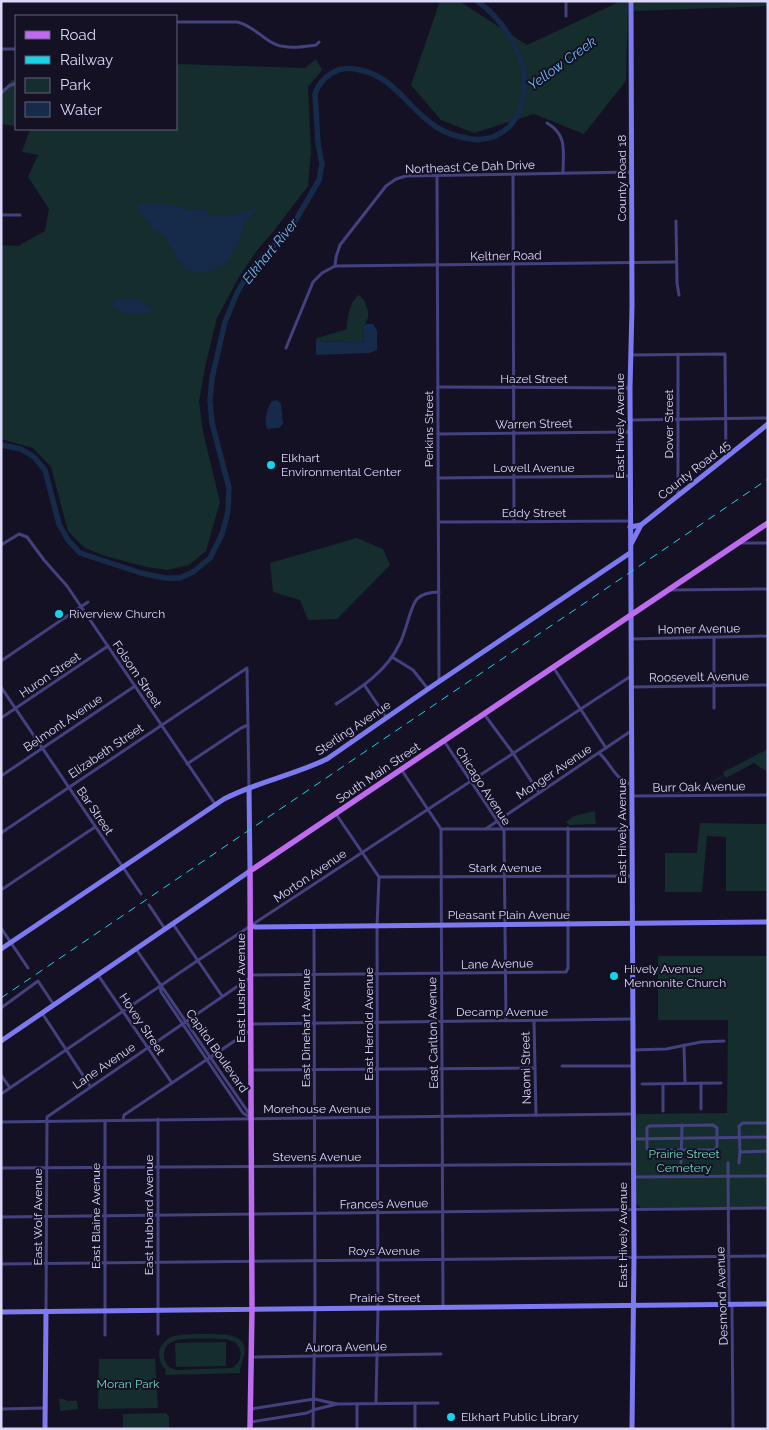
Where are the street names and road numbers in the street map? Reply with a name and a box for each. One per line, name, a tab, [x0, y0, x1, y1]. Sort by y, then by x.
street label: County Road 18	[615, 135, 629, 221]
street label: Northeast Ce Dah Drive	[405, 158, 535, 176]
street label: Keltner Road	[470, 248, 542, 264]
street label: Hazel Street	[500, 372, 568, 386]
street label: East Hively Avenue	[613, 373, 627, 479]
street label: Dover Street	[662, 390, 676, 459]
street label: Perkins Street	[422, 391, 436, 467]
street label: Warren Street	[495, 416, 573, 432]
street label: County Road 45	[655, 437, 733, 502]
street label: Lowell Avenue	[493, 461, 575, 475]
street label: Eddy Street	[502, 506, 566, 520]
street label: Homer Avenue	[658, 621, 740, 637]
street label: Folsom Street	[110, 638, 164, 710]
street label: Huron Street	[17, 649, 83, 701]
street label: Roosevelt Avenue	[649, 669, 749, 685]
street label: Belmont Avenue	[21, 691, 105, 755]
street label: Sterling Avenue	[313, 698, 393, 758]
street label: Elizabeth Street	[66, 721, 146, 781]
street label: South Main Street	[333, 740, 423, 806]
street label: Monger Avenue	[514, 742, 594, 802]
street label: Chicago Avenue	[453, 744, 513, 828]
street label: East Hively Avenue	[615, 778, 629, 884]
street label: Burr Oak Avenue	[652, 779, 746, 795]
street label: Bar Street	[74, 784, 116, 838]
street label: Morton Avenue	[271, 847, 349, 905]
street label: Stark Avenue	[468, 861, 542, 875]
street label: Pleasant Plain Avenue	[448, 908, 570, 922]
street label: East Lusher Avenue	[234, 933, 248, 1043]
street label: Lane Avenue	[461, 956, 533, 972]
street label: East Herrold Avenue	[362, 967, 376, 1081]
street label: East Dinehart Avenue	[299, 969, 313, 1087]
street label: East Carlton Avenue	[425, 977, 441, 1089]
street label: Hovey Street	[116, 991, 168, 1057]
street label: Decamp Avenue	[456, 1005, 548, 1019]
street label: Capitol Boulevard	[183, 1007, 251, 1095]
street label: Naomi Street	[518, 1031, 534, 1105]
street label: Lane Avenue	[70, 1040, 138, 1092]
street label: Morehouse Avenue	[263, 1102, 371, 1116]
street label: Stevens Avenue	[273, 1150, 361, 1164]
street label: East Hubbard Avenue	[142, 1155, 156, 1275]
street label: East Blaine Avenue	[89, 1163, 103, 1269]
street label: East Wolf Avenue	[31, 1169, 45, 1265]
street label: East Hively Avenue	[616, 1182, 630, 1288]
street label: Frances Avenue	[340, 1196, 428, 1212]
street label: Roys Avenue	[348, 1244, 420, 1258]
street label: Desmond Avenue	[713, 1246, 731, 1346]
street label: Prairie Street	[349, 1291, 421, 1305]
street label: Aurora Avenue	[305, 1339, 387, 1355]

